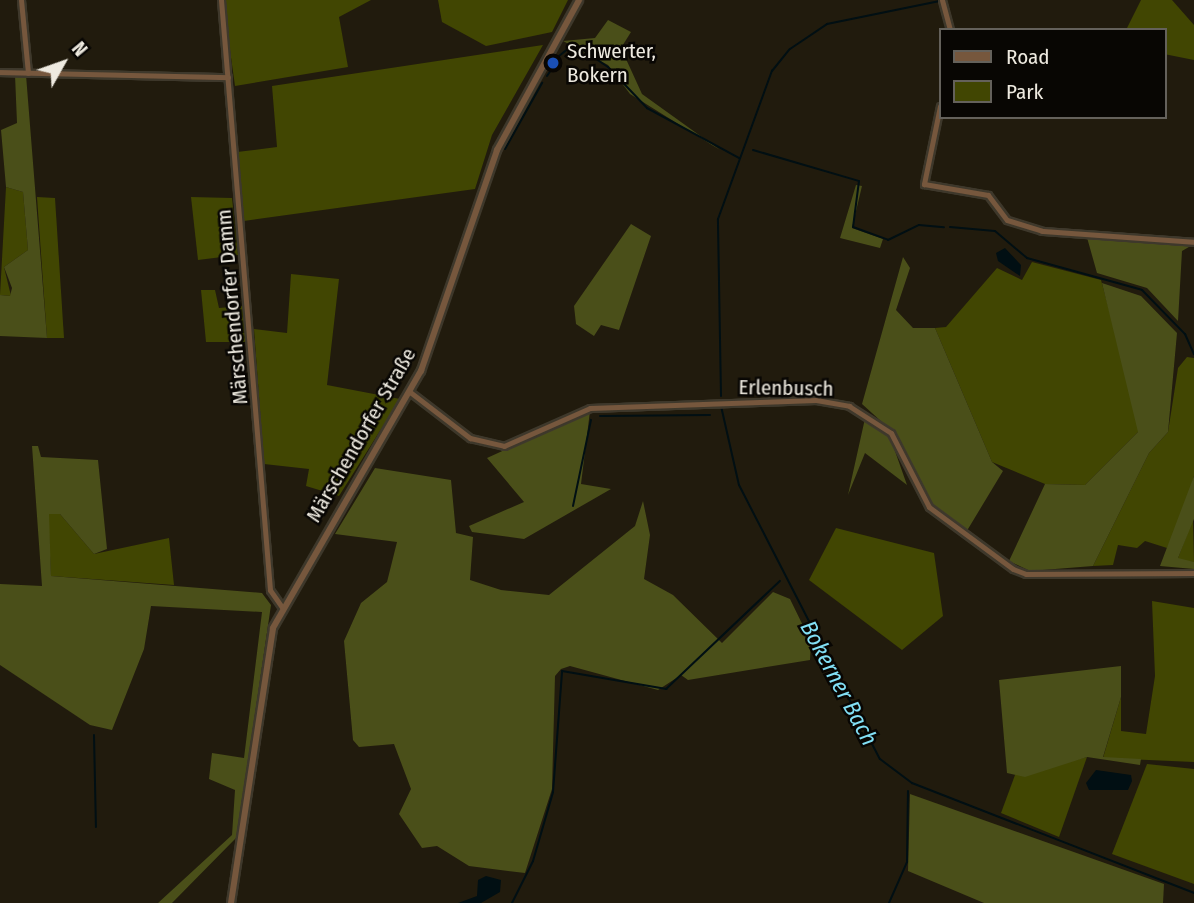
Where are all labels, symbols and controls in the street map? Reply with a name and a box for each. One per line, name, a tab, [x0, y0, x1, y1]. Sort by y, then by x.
north arrow	[28, 28, 98, 98]
legend	[939, 28, 1166, 119]
text: N	[67, 37, 92, 61]
place label: Schwerter, Bokern	[567, 38, 656, 88]
text: Road	[1006, 44, 1050, 70]
marker: Schwerter, Bokern	[545, 55, 561, 71]
text: Park	[1006, 79, 1043, 105]
street label: Märschendorfer Damm	[211, 208, 253, 406]
street label: Märschendorfer Straße	[301, 343, 421, 527]
street label: Erlenbusch	[738, 375, 834, 401]
water label: Bokerner Bach	[795, 616, 883, 750]

